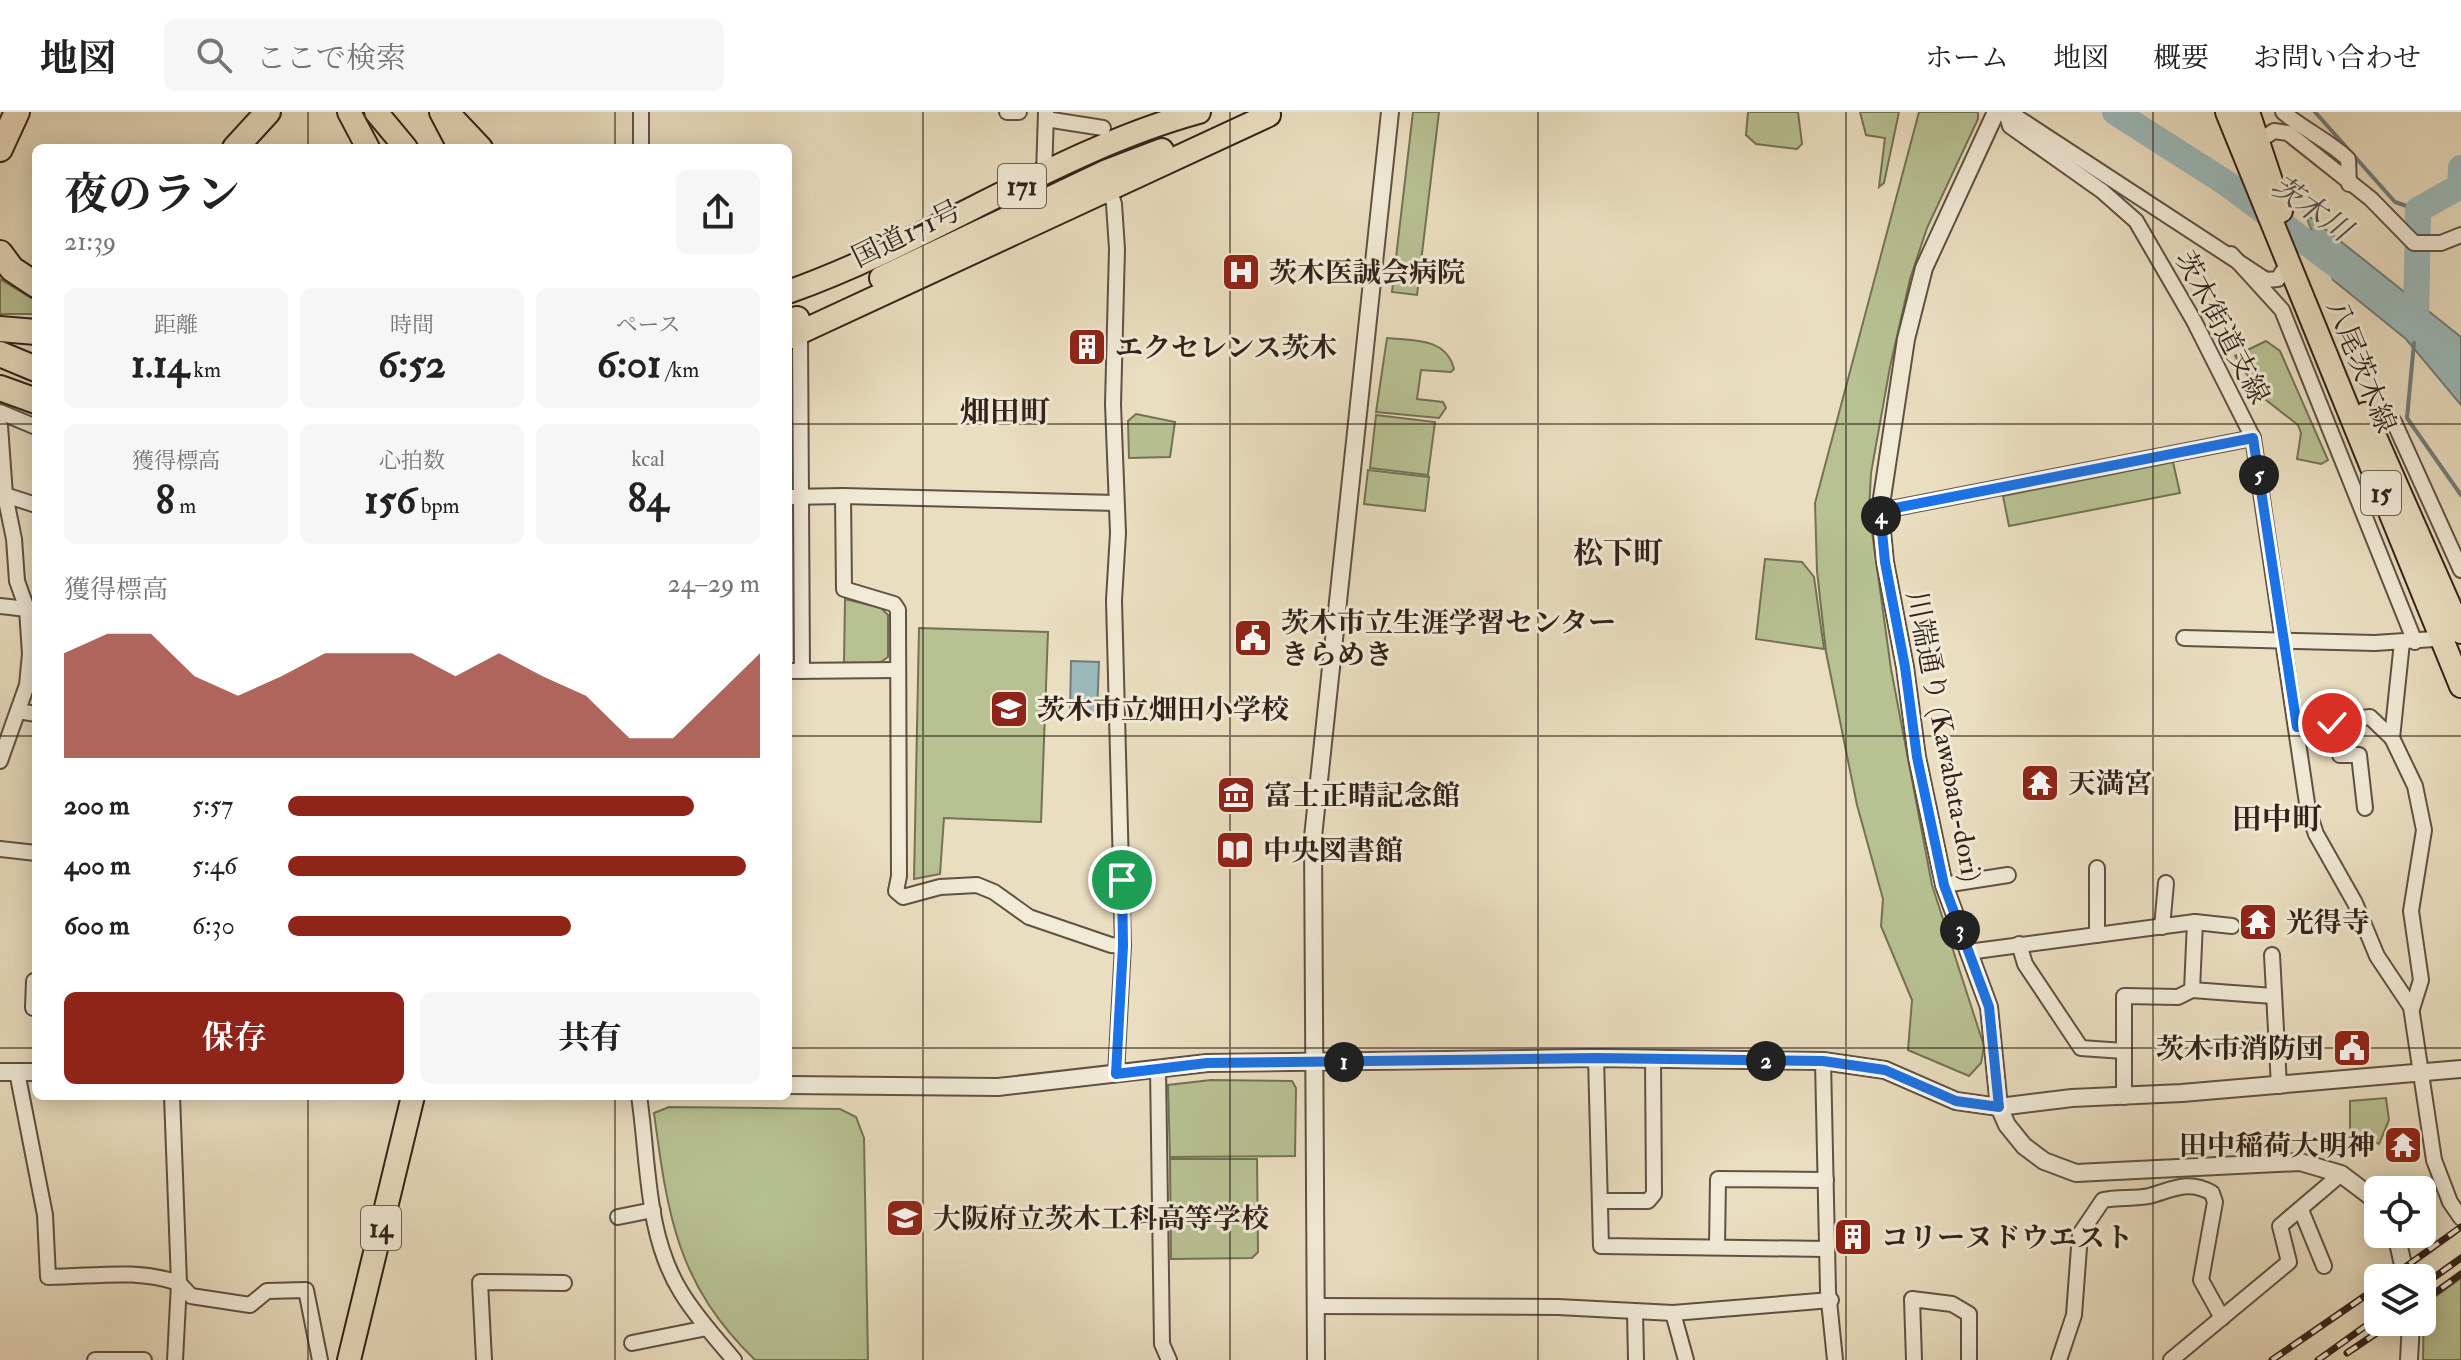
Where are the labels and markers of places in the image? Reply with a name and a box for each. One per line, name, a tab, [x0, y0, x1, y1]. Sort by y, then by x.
hospital icon: 茨木医誠会病院	[1220, 251, 1262, 293]
place label: 茨木医誠会病院	[1269, 256, 1465, 291]
building icon: エクセレンス茨木	[1066, 326, 1108, 368]
place label: エクセレンス茨木	[1115, 331, 1337, 366]
pin: 5	[2239, 455, 2279, 495]
pin: 4	[1861, 496, 1901, 536]
place label: 茨木市立生涯学習センター きらめき	[1281, 606, 1616, 673]
public building icon: 茨木市立生涯学習センター きらめき	[1232, 617, 1274, 659]
school or university icon: 茨木市立畑田小学校	[988, 688, 1030, 730]
pin	[2298, 689, 2366, 757]
place label: 茨木市立畑田小学校	[1037, 693, 1289, 728]
temple icon: 天満宮	[2019, 762, 2061, 804]
place label: 天満宮	[2068, 767, 2152, 802]
museum icon: 富士正晴記念館	[1215, 774, 1257, 816]
place label: 富士正晴記念館	[1264, 779, 1460, 814]
library icon: 中央図書館	[1214, 829, 1256, 871]
place label: 中央図書館	[1263, 834, 1403, 869]
pin	[1088, 846, 1156, 914]
temple icon: 光得寺	[2237, 901, 2279, 943]
place label: 光得寺	[2286, 906, 2370, 941]
pin: 3	[1940, 910, 1980, 950]
public building icon: 茨木市消防団	[2331, 1027, 2373, 1069]
place label: 茨木市消防団	[2156, 1032, 2324, 1067]
pin: 2	[1746, 1041, 1786, 1081]
pin: 1	[1324, 1042, 1364, 1082]
temple icon: 田中稲荷大明神	[2382, 1124, 2424, 1166]
place label: 田中稲荷大明神	[2179, 1129, 2375, 1164]
school or university icon: 大阪府立茨木工科高等学校	[884, 1197, 926, 1239]
place label: 大阪府立茨木工科高等学校	[933, 1202, 1269, 1237]
building icon: コリーヌドウエスト	[1832, 1216, 1874, 1258]
place label: コリーヌドウエスト	[1881, 1221, 2133, 1256]

